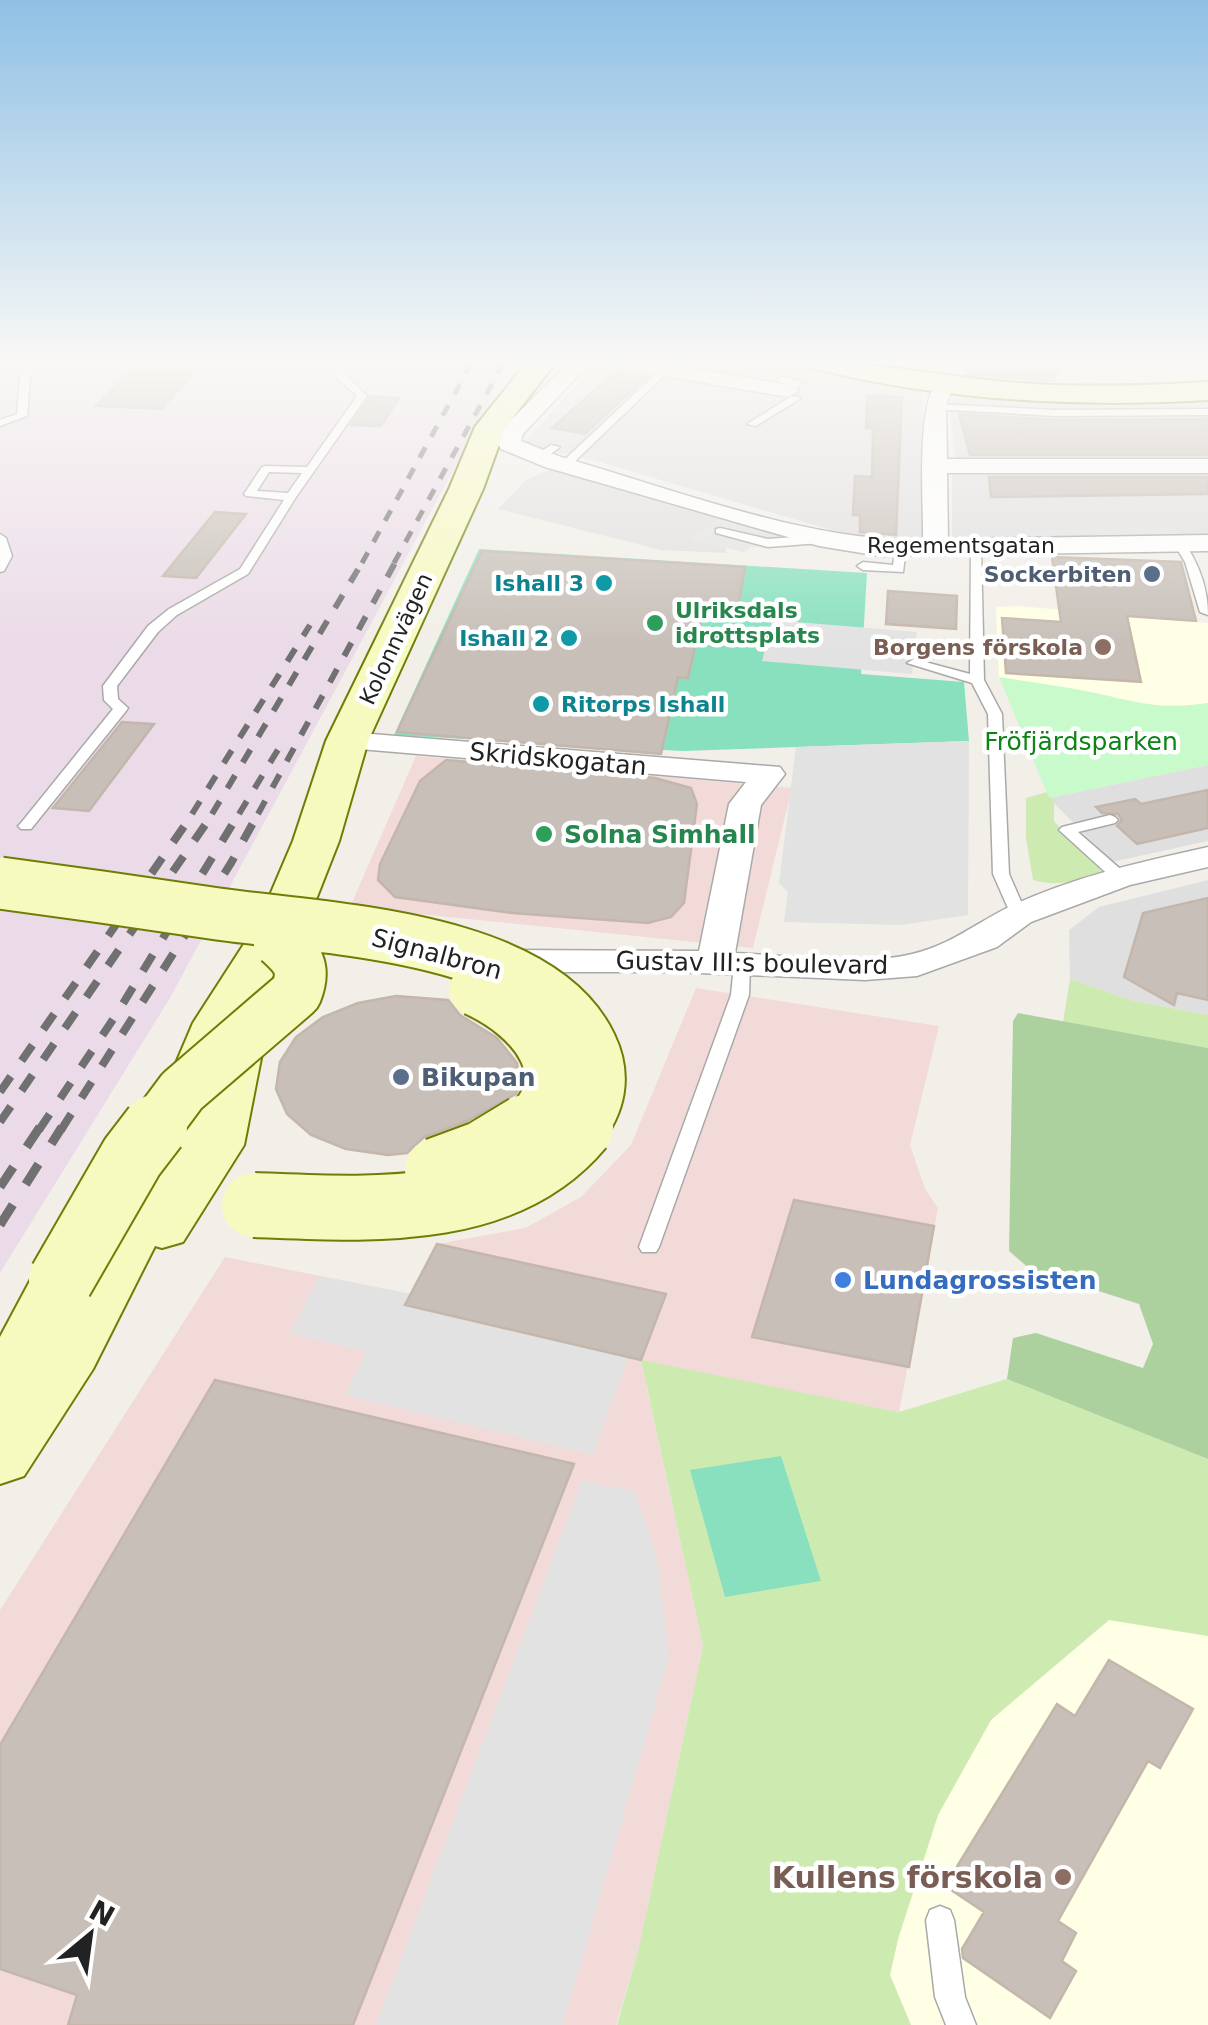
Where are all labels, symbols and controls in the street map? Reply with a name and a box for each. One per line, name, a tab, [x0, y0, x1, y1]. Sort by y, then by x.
street label: Regementsgatan	[867, 533, 1055, 558]
place label: Sockerbiten	[984, 562, 1132, 587]
marker: Sockerbiten	[1141, 563, 1163, 585]
street label: Kolonnvägen	[355, 569, 437, 709]
place label: Ishall 3	[494, 571, 584, 596]
marker: Ishall 3	[593, 572, 615, 594]
place label: Ulriksdals idrottsplats	[675, 598, 820, 648]
marker: Ulriksdals idrottsplats	[644, 612, 666, 634]
place label: Ishall 2	[459, 626, 549, 651]
marker: Ishall 2	[558, 627, 580, 649]
place label: Borgens förskola	[873, 635, 1083, 660]
marker: Borgens förskola	[1092, 636, 1114, 658]
place label: Ritorps Ishall	[561, 692, 725, 717]
marker: Ritorps Ishall	[530, 693, 552, 715]
park label: Fröfjärdsparken	[984, 727, 1178, 756]
street label: Skridskogatan	[468, 737, 648, 781]
place label: Solna Simhall	[564, 820, 756, 849]
marker: Solna Simhall	[533, 823, 555, 845]
street label: Signalbron	[369, 923, 505, 985]
street label: Gustav III:s boulevard	[615, 946, 889, 980]
place label: Bikupan	[421, 1063, 536, 1092]
marker: Bikupan	[390, 1066, 412, 1088]
place label: Lundagrossisten	[863, 1266, 1097, 1295]
marker: Lundagrossisten	[832, 1269, 854, 1291]
place label: Kullens förskola	[772, 1860, 1043, 1895]
marker: Kullens förskola	[1052, 1866, 1074, 1888]
north arrow	[40, 1885, 140, 1985]
text: N	[84, 1893, 120, 1934]

